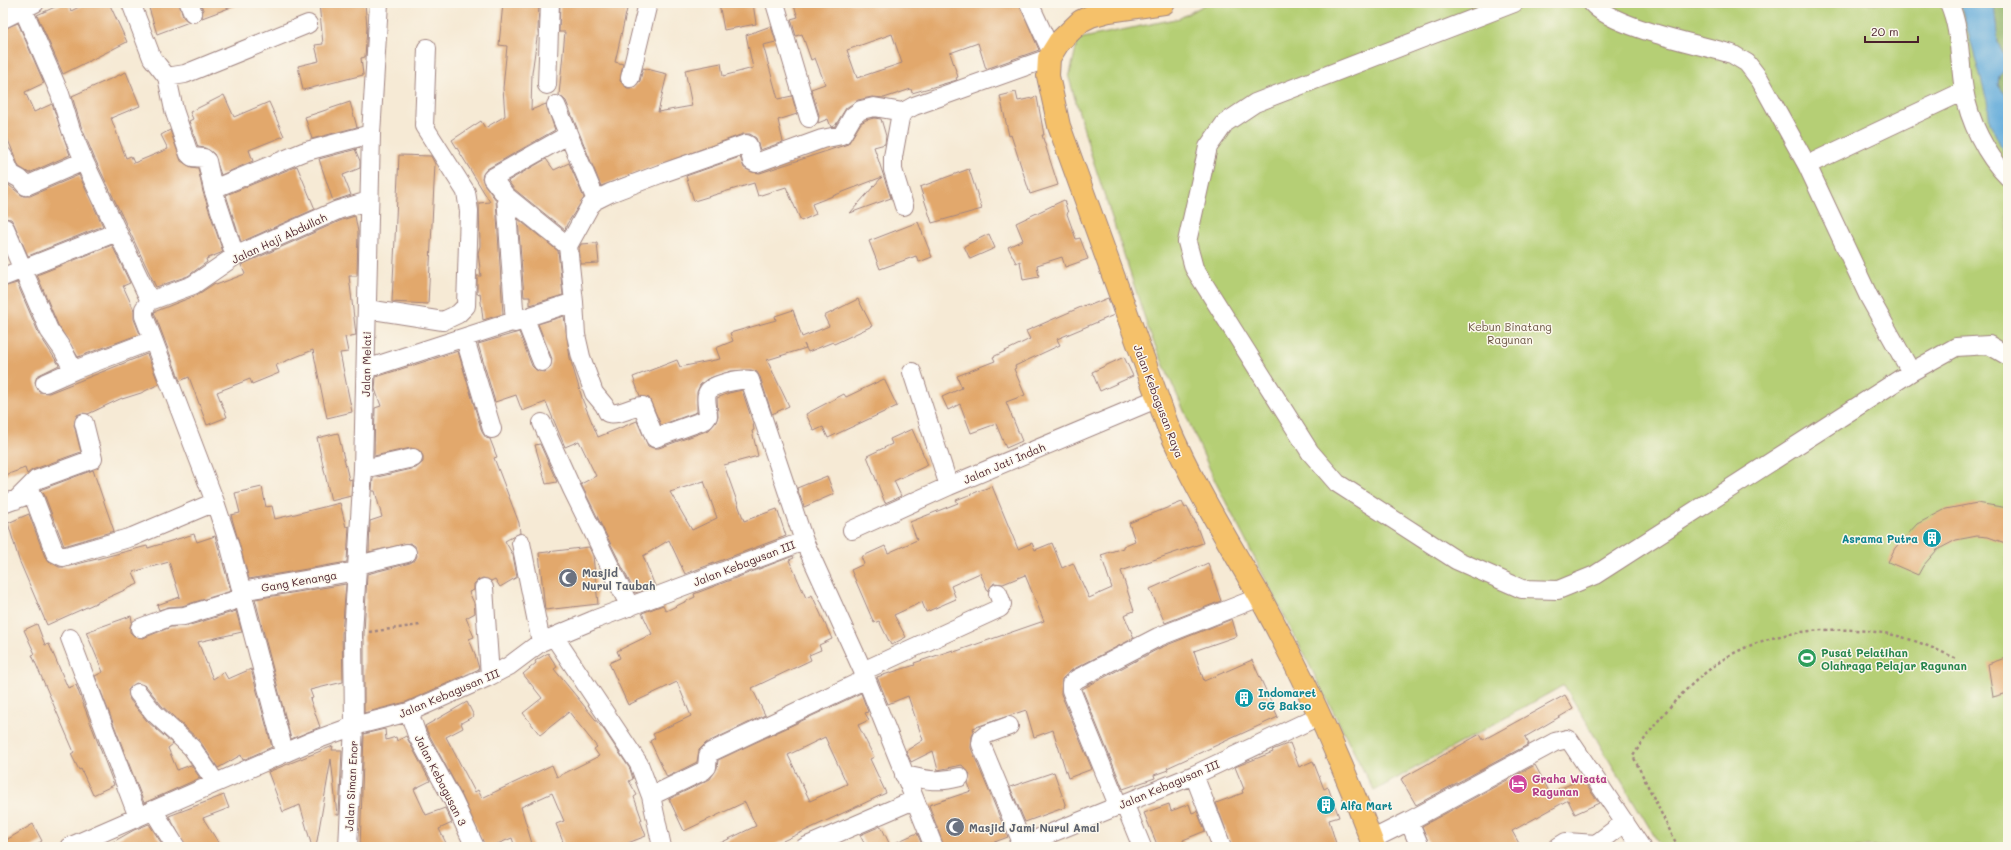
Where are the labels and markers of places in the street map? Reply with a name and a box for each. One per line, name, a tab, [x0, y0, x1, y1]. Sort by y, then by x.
building icon: Asrama Putra	[1921, 527, 1943, 549]
place label: Asrama Putra	[1842, 531, 1918, 546]
place label: Masjid Nurul Taubah	[582, 565, 655, 593]
mosque icon: Masjid Nurul Taubah	[557, 567, 579, 589]
place label: Pusat Pelatihan Olahraga Pelajar Ragunan	[1821, 645, 1967, 673]
sports icon: Pusat Pelatihan Olahraga Pelajar Ragunan	[1796, 647, 1818, 669]
place label: Indomaret GG Bakso	[1258, 685, 1316, 713]
building icon: Indomaret GG Bakso	[1233, 687, 1255, 709]
place label: Graha Wisata Ragunan	[1532, 771, 1607, 799]
hotel icon: Graha Wisata Ragunan	[1507, 773, 1529, 795]
building icon: Alfa Mart	[1315, 794, 1337, 816]
place label: Alfa Mart	[1340, 798, 1392, 813]
mosque icon: Masjid Jami Nurul Amal	[944, 816, 966, 838]
place label: Masjid Jami Nurul Amal	[969, 820, 1099, 835]

